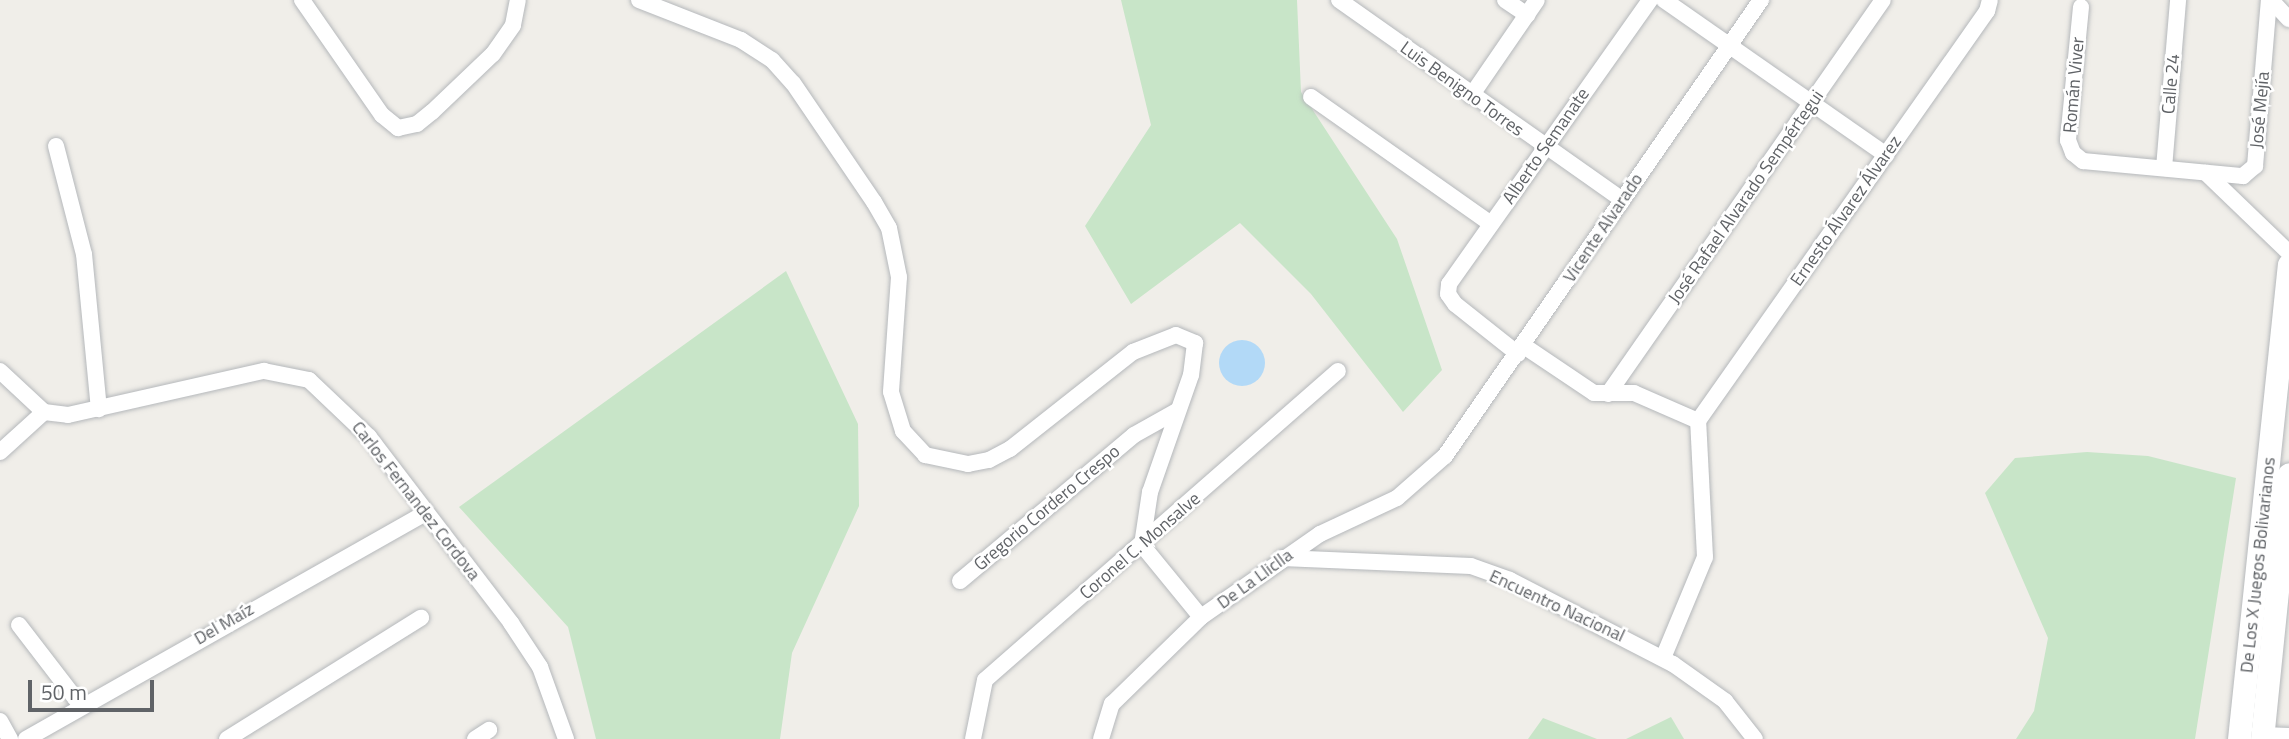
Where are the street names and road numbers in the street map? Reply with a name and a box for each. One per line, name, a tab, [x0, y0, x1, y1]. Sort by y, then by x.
street label: Román Viver	[2059, 36, 2089, 134]
street label: Luis Benigno Torres	[1396, 37, 1528, 141]
street label: Calle 24	[2158, 53, 2184, 115]
street label: José Mejía	[2246, 71, 2274, 149]
street label: Alberto Semanate	[1498, 84, 1594, 208]
street label: José Rafael Alvarado Sempértegui	[1664, 86, 1828, 308]
street label: Ernesto Álvarez Álvarez	[1786, 132, 1906, 290]
street label: Vicente Alvarado	[1559, 169, 1647, 287]
street label: Carlos Fernandez Cordova	[347, 417, 485, 585]
street label: Gregorio Cordero Crespo	[970, 441, 1124, 575]
street label: De Los X Juegos Bolivarianos	[2236, 456, 2280, 674]
street label: Coronel C. Monsalve	[1075, 488, 1205, 604]
street label: De La Lliclla	[1213, 544, 1297, 614]
street label: Encuentro Nacional	[1486, 565, 1628, 647]
street label: Del Maíz	[190, 598, 258, 650]

